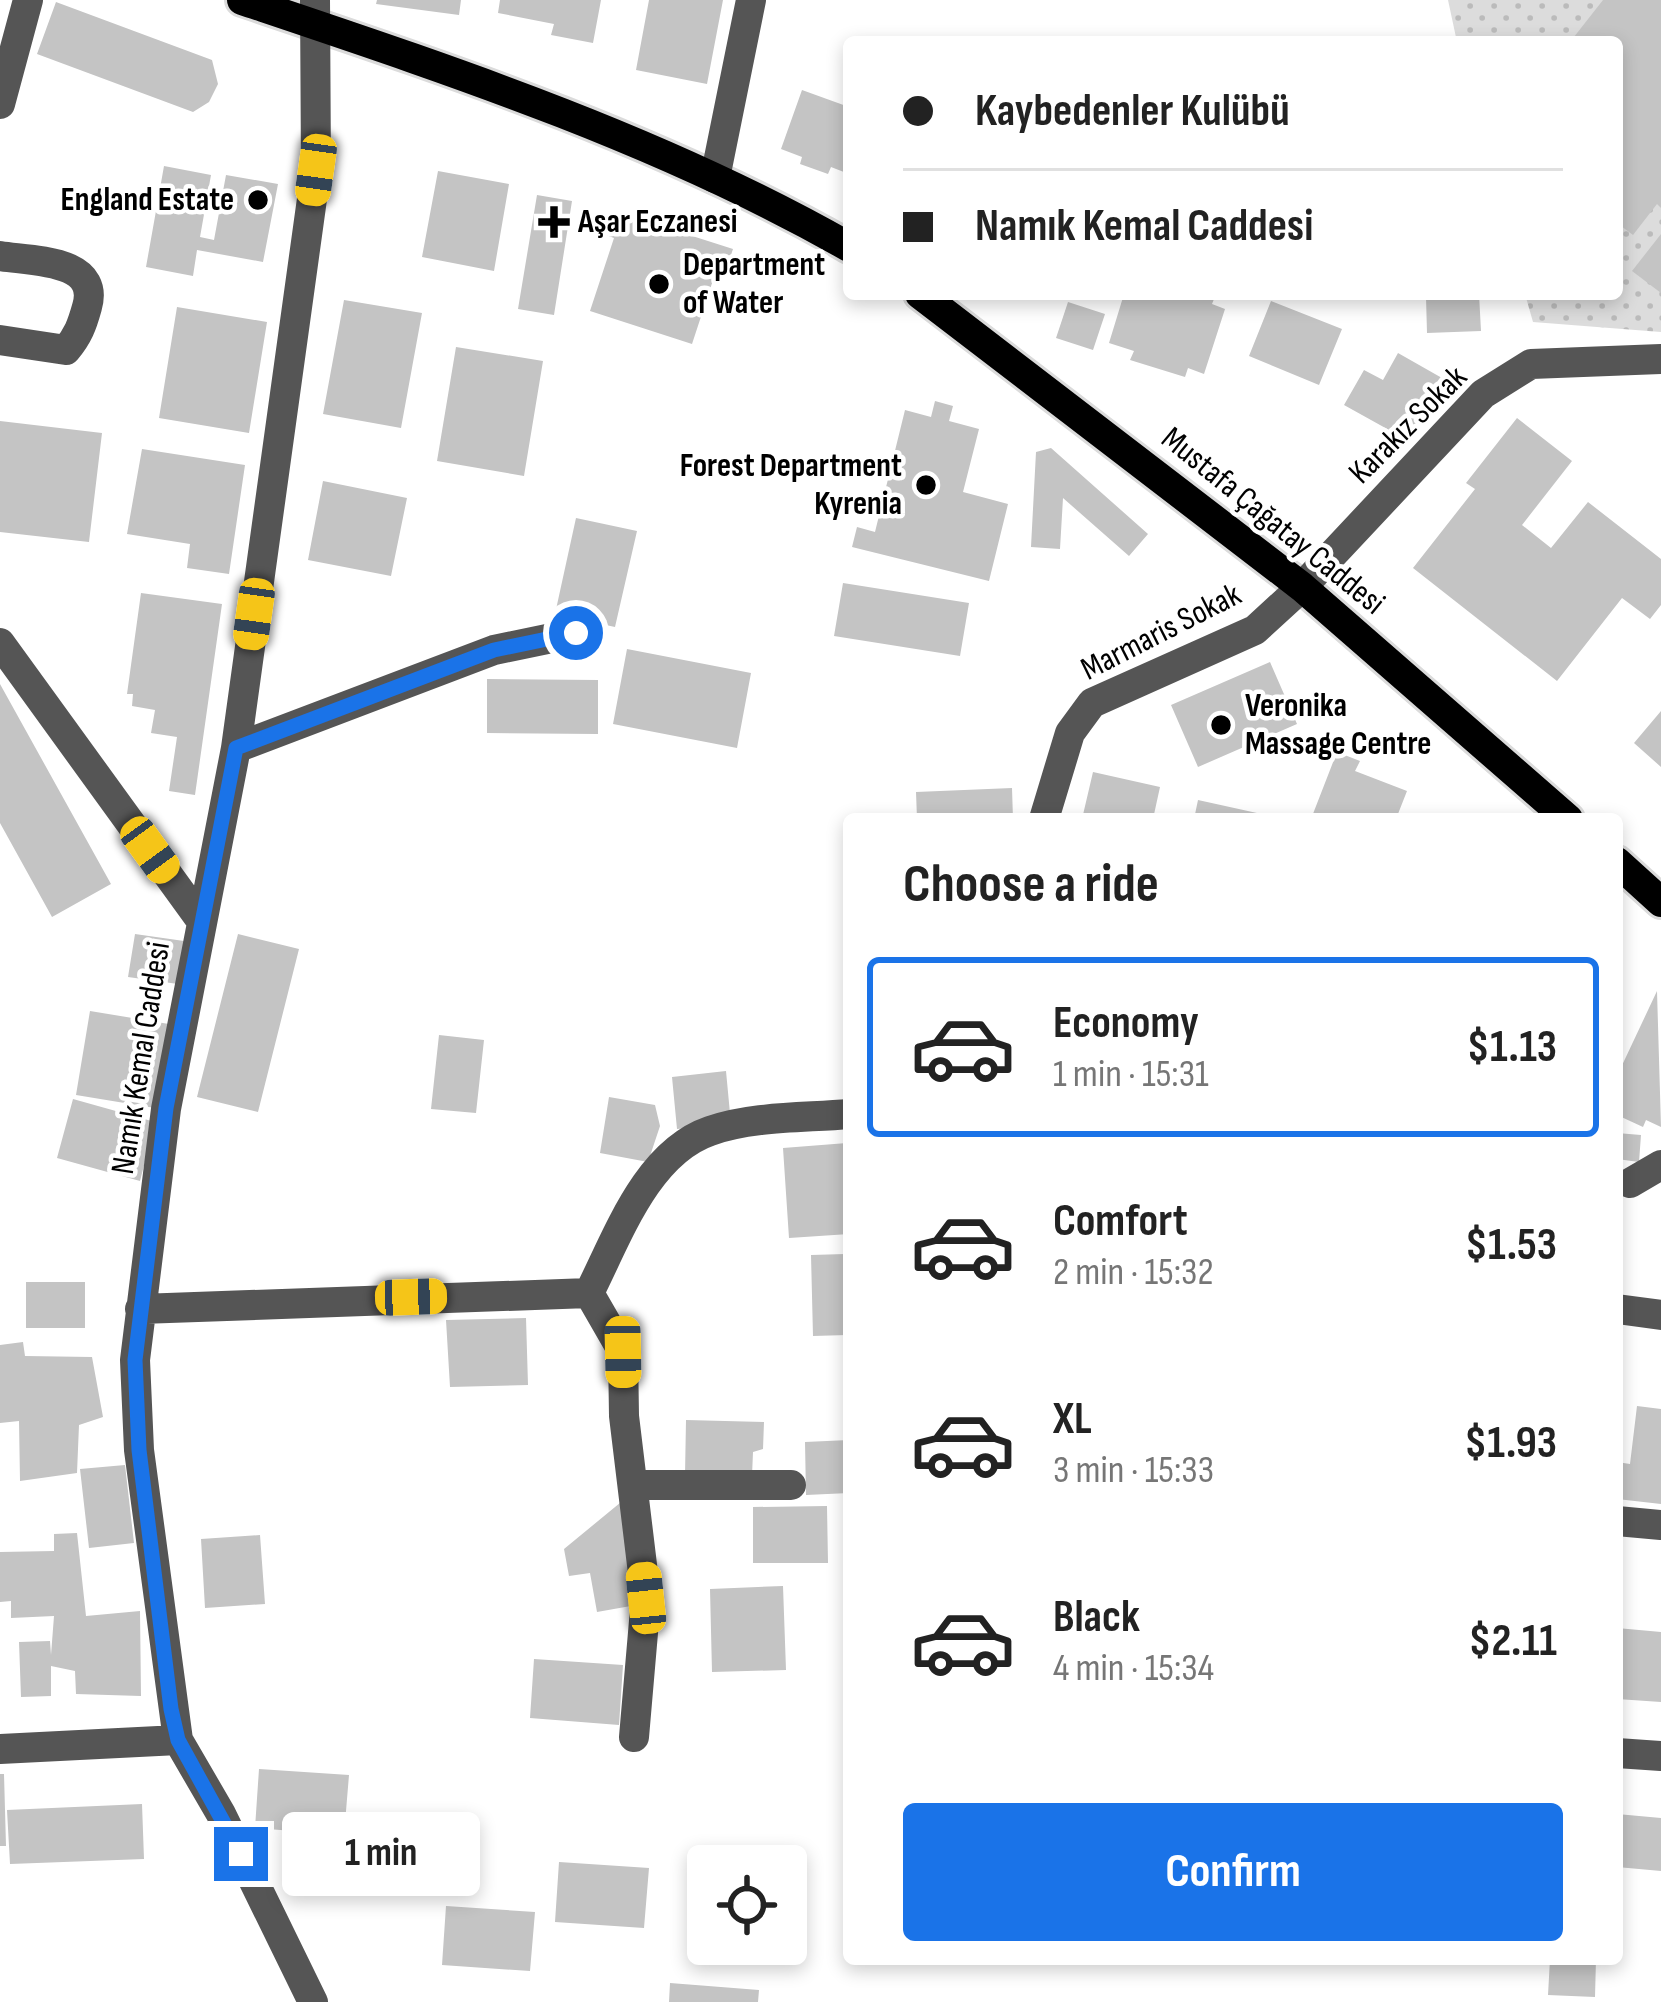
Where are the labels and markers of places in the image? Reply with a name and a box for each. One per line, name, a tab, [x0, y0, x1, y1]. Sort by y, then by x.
place label: England Estate	[61, 180, 234, 220]
marker: England Estate	[245, 187, 271, 213]
place label: Aşar Eczanesi	[577, 202, 738, 242]
marker: Aşar Eczanesi	[541, 209, 567, 235]
place label: Department of Water	[683, 245, 825, 323]
marker: Department of Water	[646, 271, 672, 297]
place label: Forest Department Kyrenia	[680, 446, 902, 524]
marker: Forest Department Kyrenia	[913, 472, 939, 498]
place label: Veronika Massage Centre	[1245, 686, 1431, 764]
marker: Veronika Massage Centre	[1208, 712, 1234, 738]

